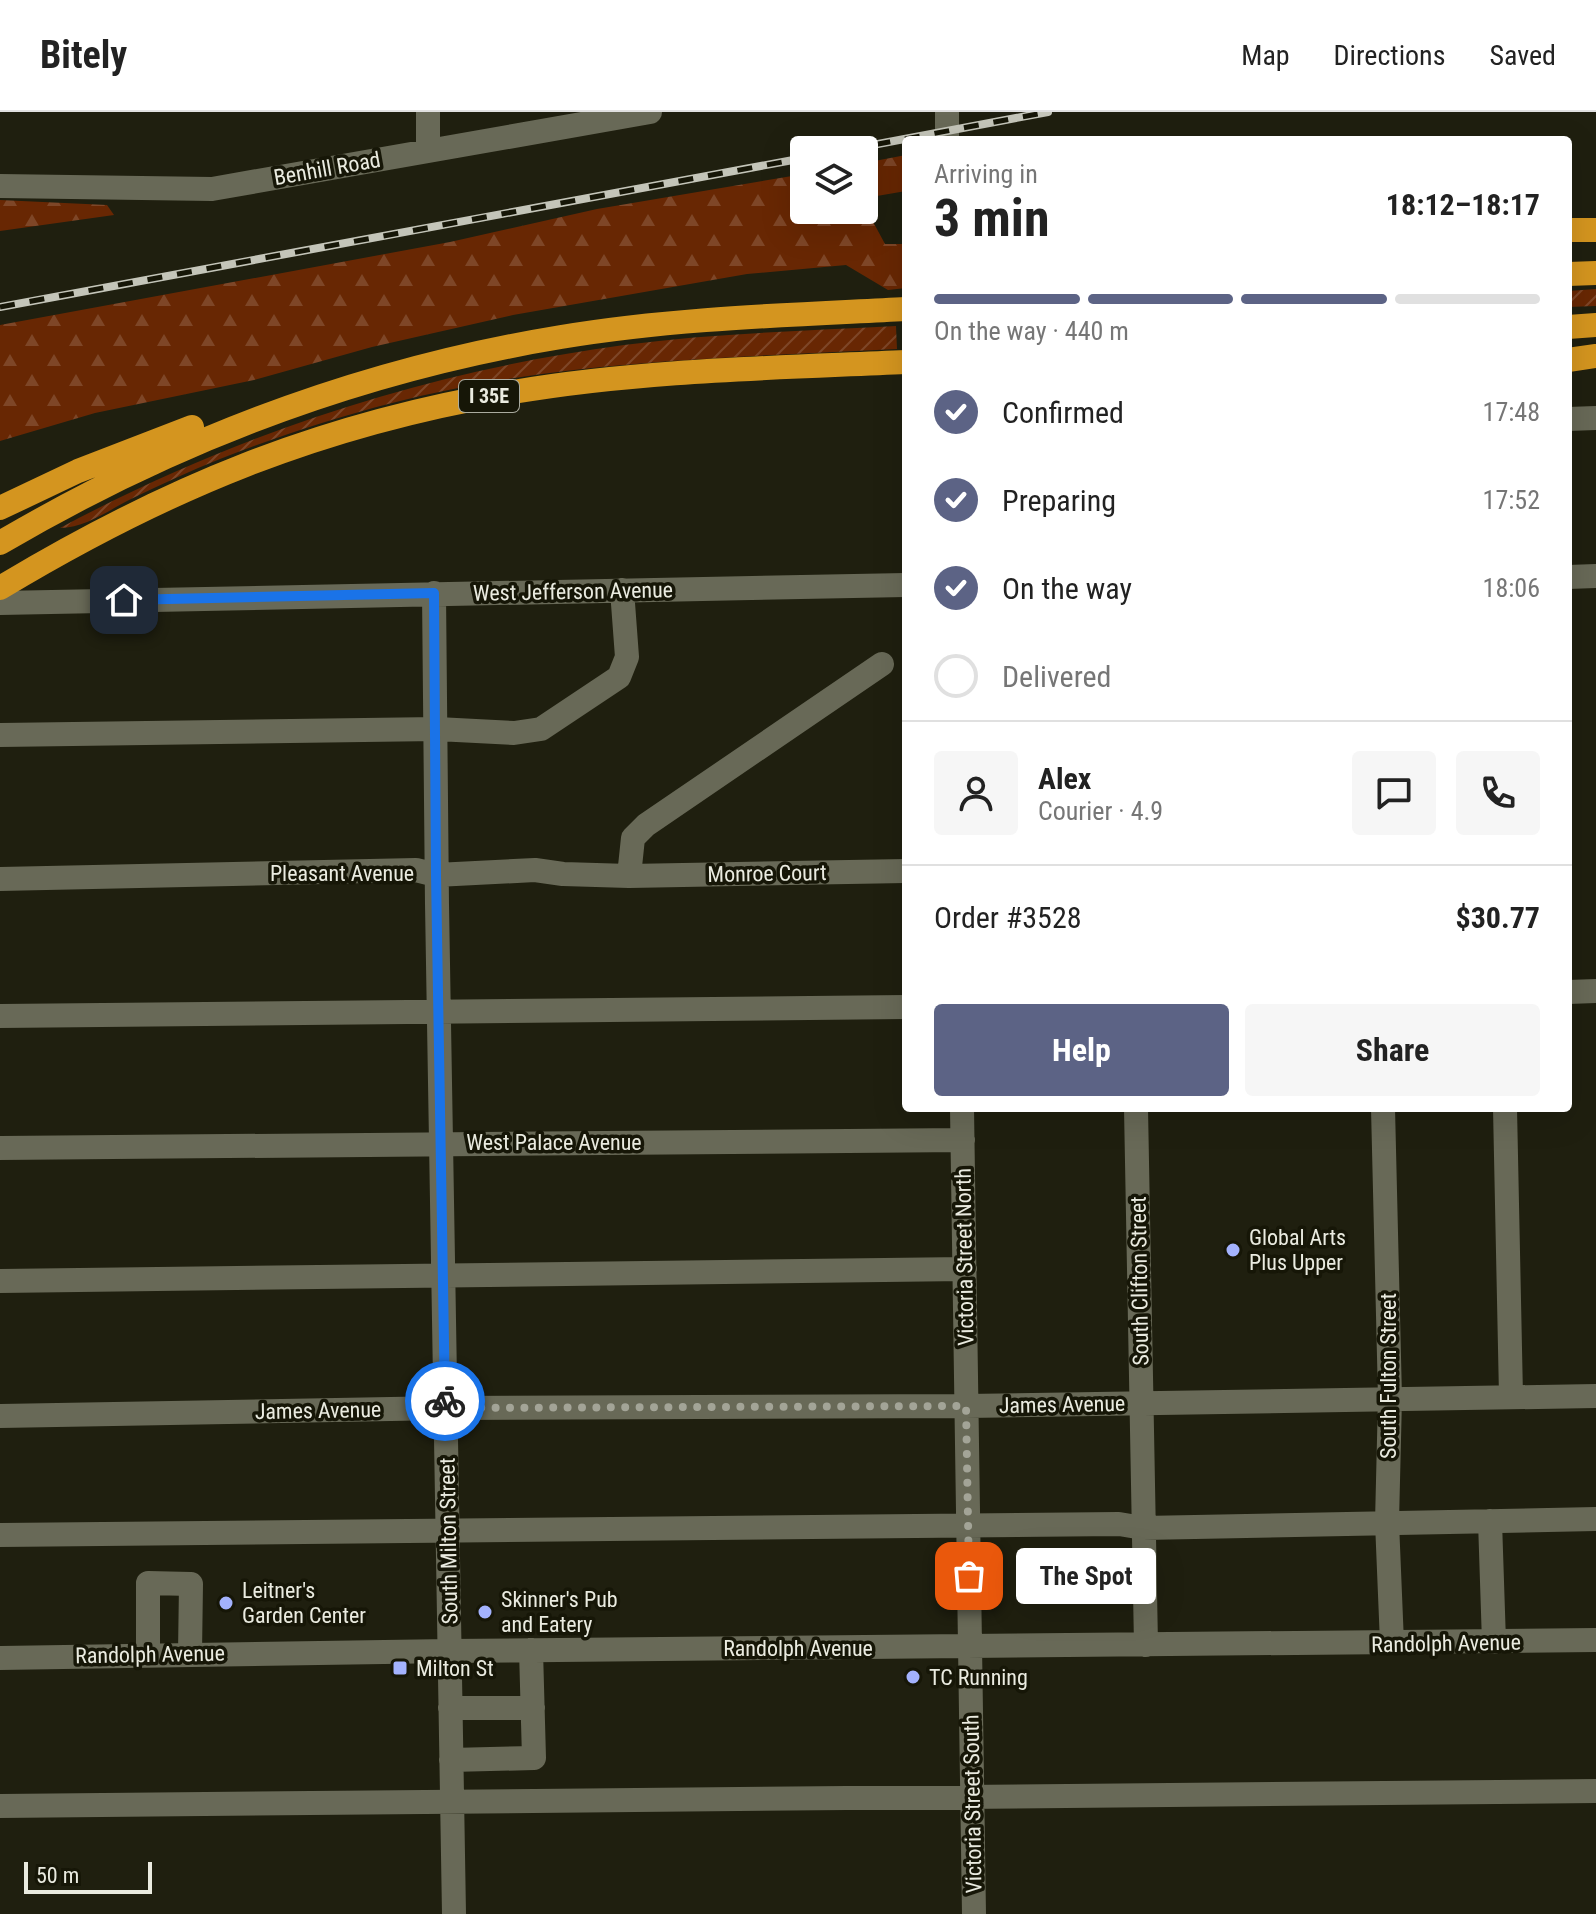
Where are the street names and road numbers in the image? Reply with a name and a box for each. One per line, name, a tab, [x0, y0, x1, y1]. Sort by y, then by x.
street label: Benhill Road	[272, 147, 382, 190]
road number: I 35E	[459, 380, 519, 412]
street label: West Jefferson Avenue	[473, 577, 673, 606]
street label: Monroe Court	[707, 860, 827, 887]
street label: Pleasant Avenue	[270, 861, 414, 886]
street label: West Palace Avenue	[466, 1130, 642, 1155]
street label: Victoria Street North	[950, 1168, 979, 1346]
street label: South Clifton Street	[1126, 1196, 1153, 1366]
street label: South Fulton Street	[1376, 1293, 1401, 1459]
street label: James Avenue	[999, 1391, 1125, 1418]
street label: James Avenue	[255, 1397, 381, 1424]
street label: South Milton Street	[435, 1457, 462, 1624]
street label: Randolph Avenue	[1371, 1630, 1521, 1657]
street label: Randolph Avenue	[723, 1636, 873, 1661]
street label: Randolph Avenue	[75, 1641, 225, 1668]
street label: Victoria Street South	[958, 1714, 987, 1894]

